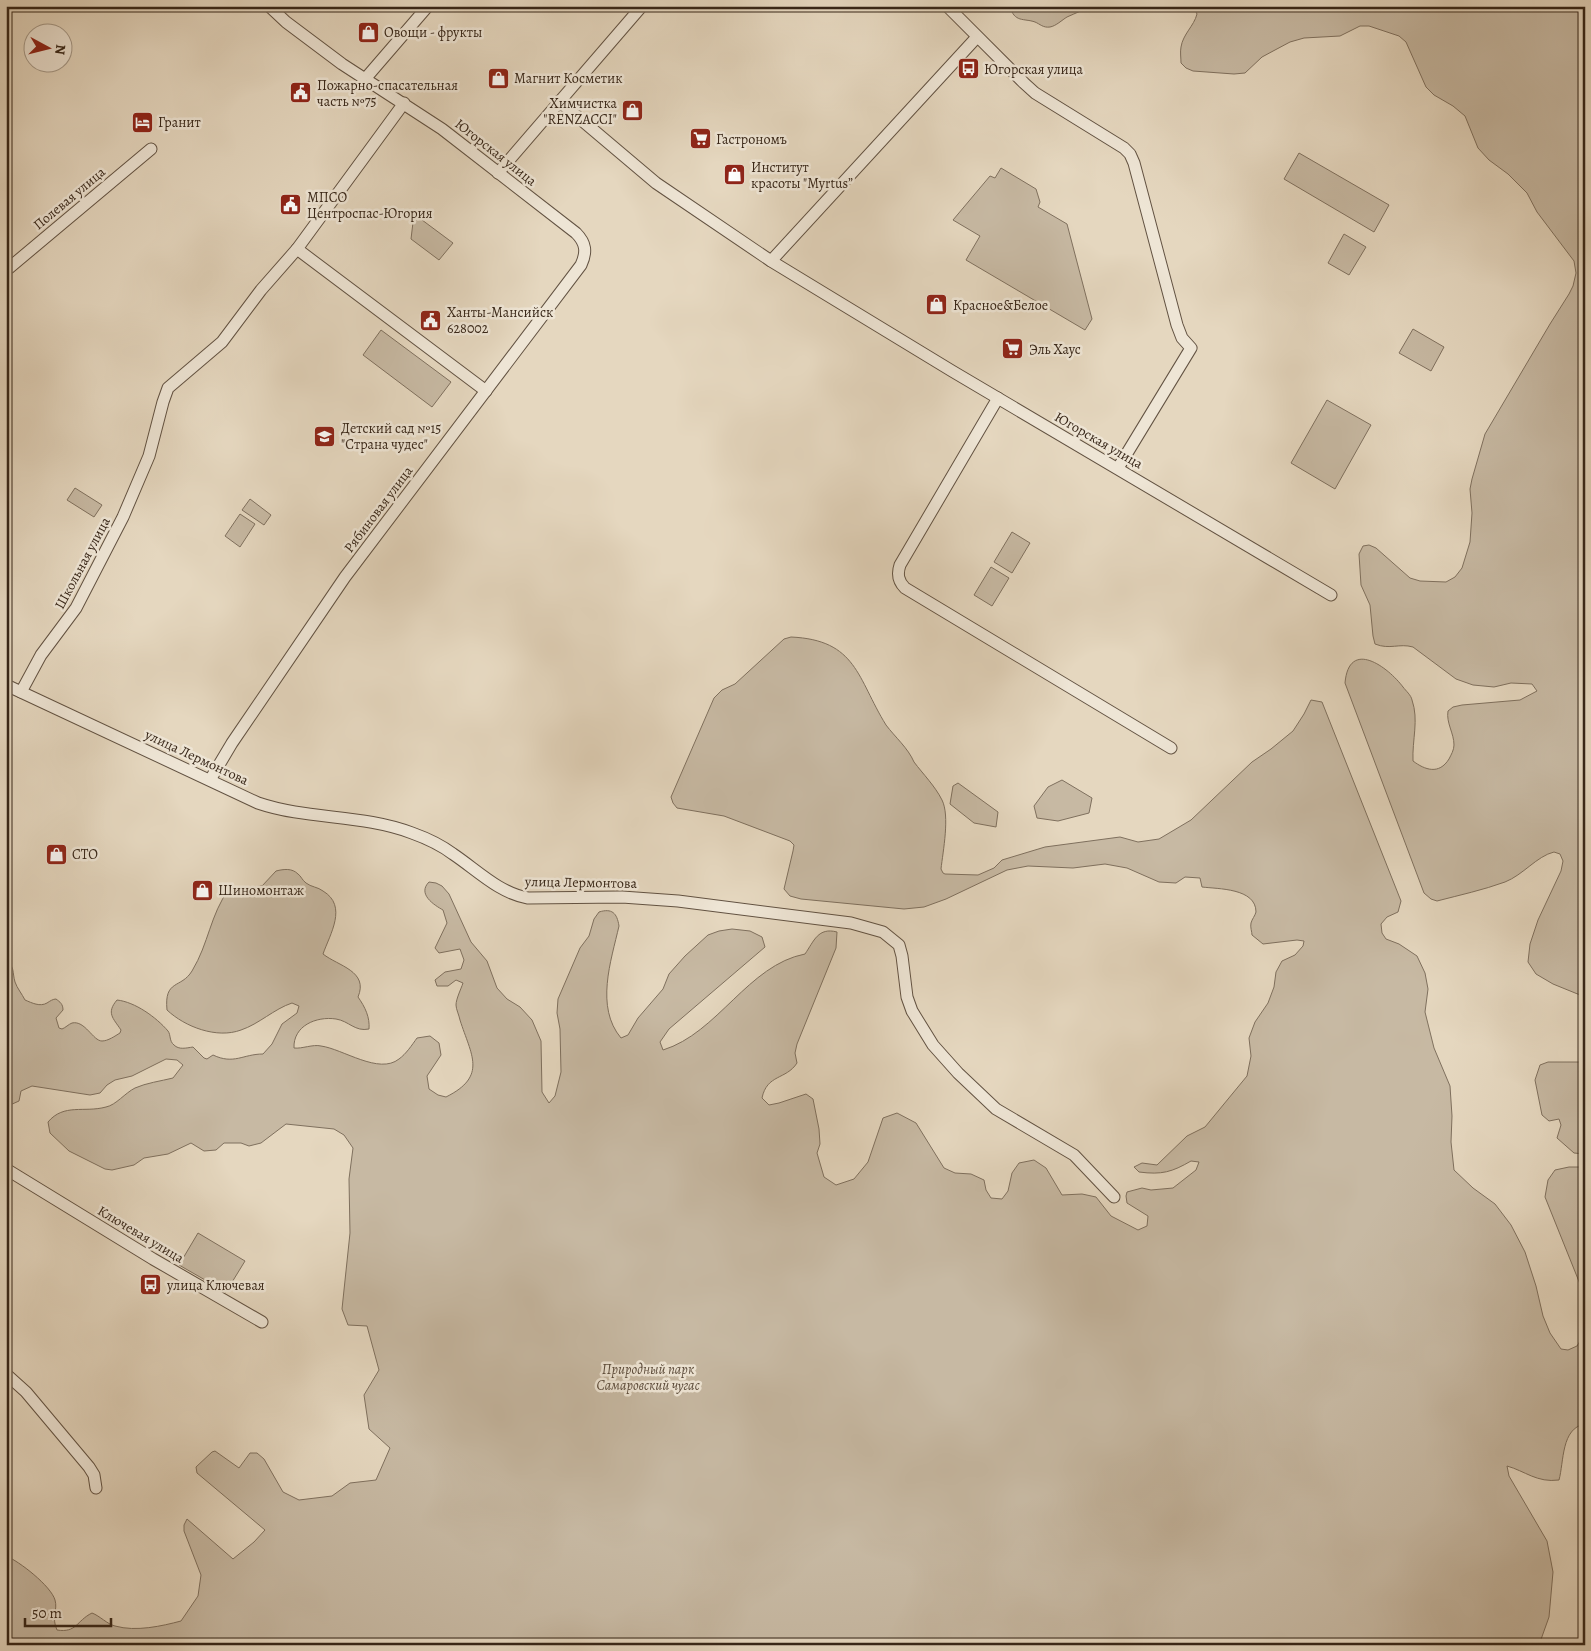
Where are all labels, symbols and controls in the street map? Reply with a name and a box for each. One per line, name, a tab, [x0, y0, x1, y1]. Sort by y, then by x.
shop icon: Овощи - фрукты	[356, 20, 380, 44]
north arrow	[22, 22, 72, 72]
place label: Овощи - фрукты	[384, 23, 482, 42]
text: N	[50, 43, 70, 56]
bus stop icon: Югорская улица	[956, 57, 980, 81]
place label: Югорская улица	[984, 60, 1084, 79]
shop icon: Магнит Косметик	[486, 66, 510, 90]
place label: Магнит Косметик	[514, 69, 622, 88]
place label: Пожарно-спасательная часть №75	[317, 76, 458, 111]
public building icon: Пожарно-спасательная часть №75	[289, 81, 313, 105]
place label: Химчистка "RENZACCI"	[543, 94, 618, 129]
shop icon: Химчистка "RENZACCI"	[621, 99, 645, 123]
hotel icon: Гранит	[130, 110, 154, 134]
place label: Гранит	[158, 113, 201, 132]
street label: Югорская улица	[451, 114, 541, 191]
supermarket icon: Гастрономъ	[688, 127, 712, 151]
place label: Гастрономъ	[716, 130, 787, 149]
place label: Институт красоты "Myrtus”	[751, 158, 853, 193]
street label: Полевая улица	[29, 162, 110, 234]
shop icon: Институт красоты "Myrtus”	[723, 163, 747, 187]
place label: МПСО Центроспас-Югория	[307, 188, 433, 223]
public building icon: МПСО Центроспас-Югория	[279, 193, 303, 217]
shop icon: Красное&Белое	[925, 293, 949, 317]
place label: Красное&Белое	[953, 296, 1048, 315]
place label: Ханты-Мансийск 628002	[447, 303, 553, 338]
public building icon: Ханты-Мансийск 628002	[419, 308, 443, 332]
supermarket icon: Эль Хаус	[1001, 337, 1025, 361]
place label: Эль Хаус	[1029, 340, 1081, 359]
street label: Югорская улица	[1051, 407, 1147, 474]
place label: Детский сад №15 "Страна чудес"	[341, 419, 441, 454]
school or university icon: Детский сад №15 "Страна чудес"	[313, 424, 337, 448]
street label: Рябиновая улица	[340, 462, 417, 556]
street label: Школьная улица	[50, 513, 115, 613]
street label: улица Лермонтова	[141, 725, 252, 790]
shop icon: СТО	[44, 842, 68, 866]
place label: СТО	[72, 845, 98, 864]
street label: улица Лермонтова	[524, 872, 638, 893]
shop icon: Шиномонтаж	[190, 878, 214, 902]
place label: Шиномонтаж	[218, 881, 304, 900]
street label: Ключевая улица	[94, 1201, 188, 1268]
bus stop icon: улица Ключевая	[139, 1273, 163, 1297]
place label: улица Ключевая	[166, 1276, 265, 1295]
park label: Природный парк Самаровский чугас	[596, 1360, 700, 1395]
scale bar	[25, 1596, 111, 1628]
text: 50 m	[32, 1603, 62, 1623]

